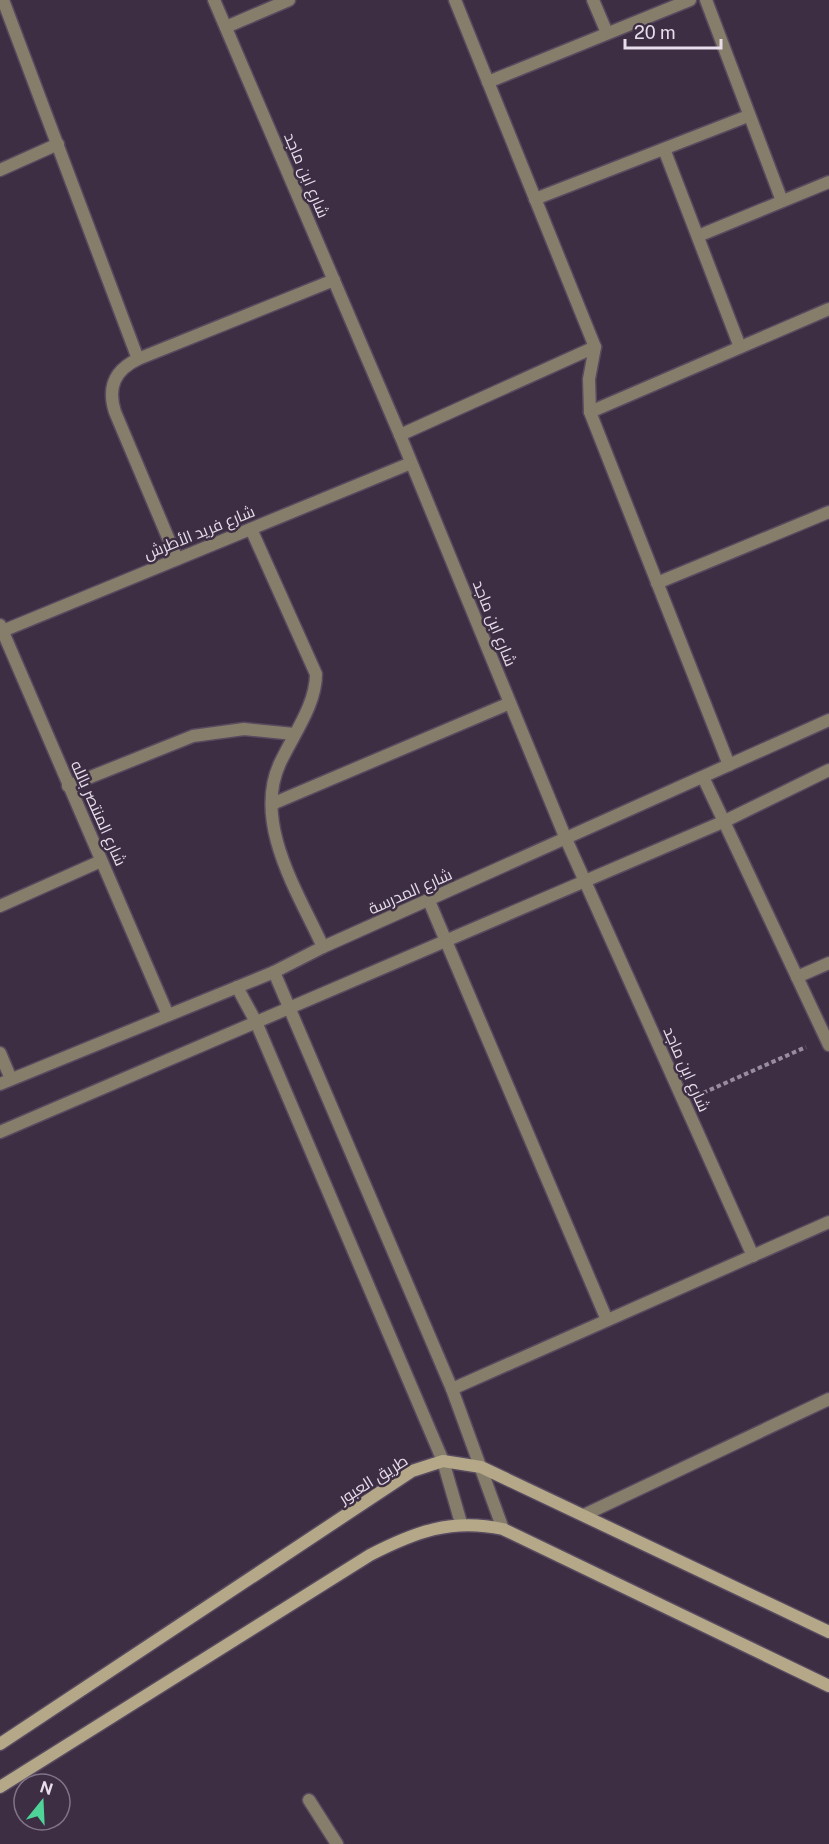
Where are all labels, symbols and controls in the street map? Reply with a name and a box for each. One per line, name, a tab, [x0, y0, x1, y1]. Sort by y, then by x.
scale bar	[625, 12, 721, 50]
text: 20 m	[634, 22, 676, 43]
street label: شارع ابن ماجد	[278, 130, 333, 222]
street label: شارع فريد الأطرش	[141, 502, 258, 565]
street label: شارع ابن ماجد	[467, 577, 520, 670]
street label: شارع المنتصر بالله	[65, 758, 130, 870]
street label: شارع المدرسة	[365, 865, 456, 920]
street label: شارع ابن ماجد	[658, 1024, 714, 1115]
street label: طريق العبور	[335, 1451, 412, 1509]
north arrow	[12, 1772, 72, 1832]
text: N	[38, 1777, 55, 1799]

